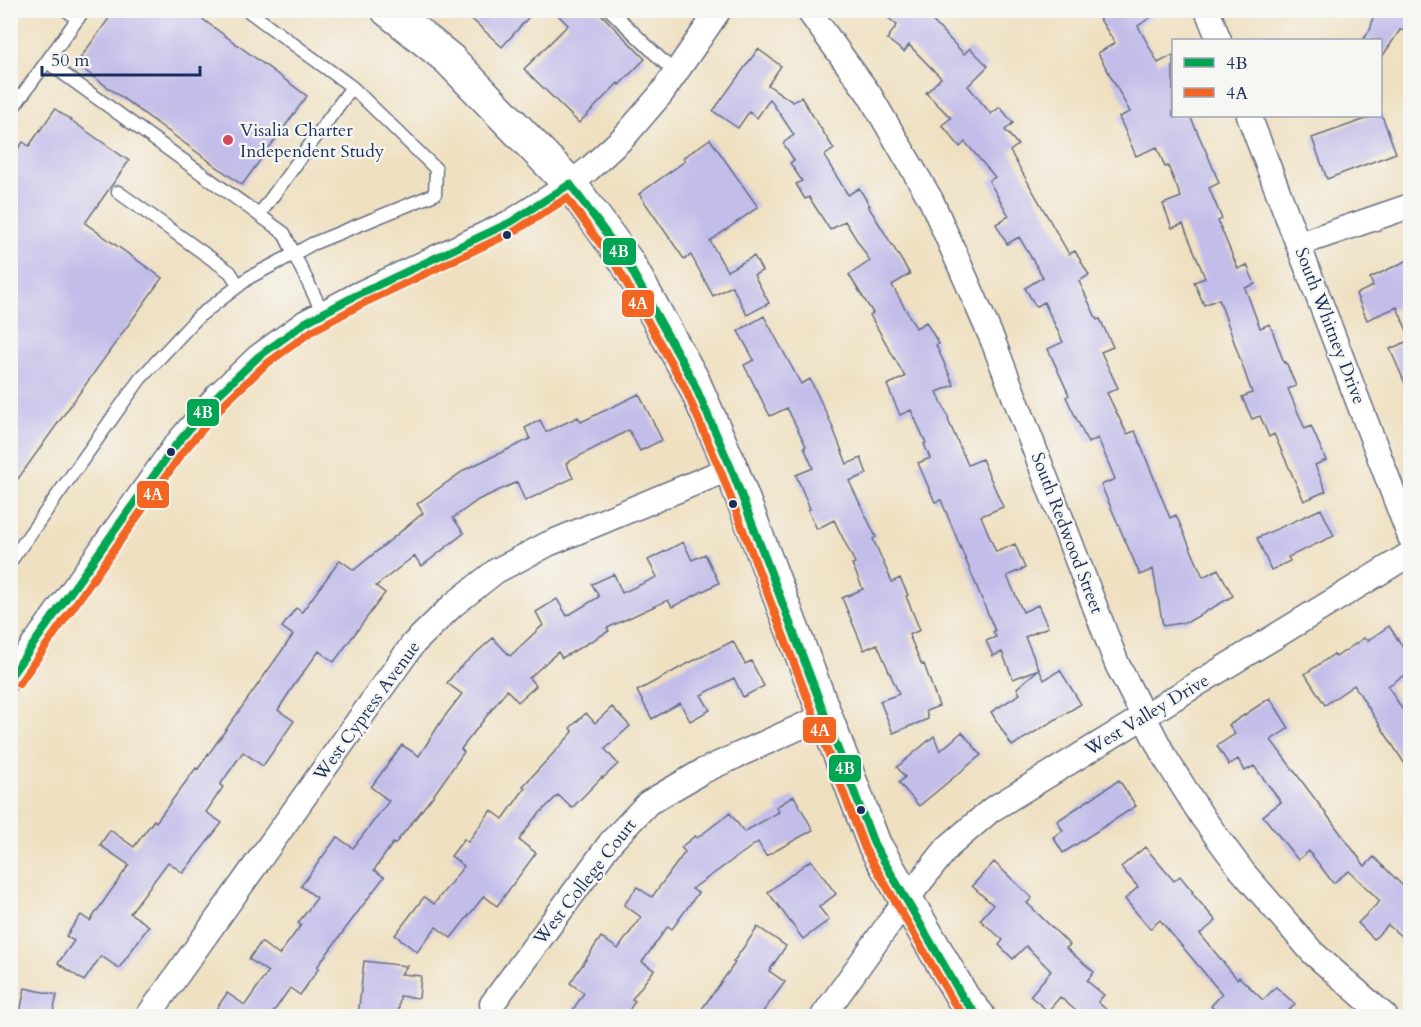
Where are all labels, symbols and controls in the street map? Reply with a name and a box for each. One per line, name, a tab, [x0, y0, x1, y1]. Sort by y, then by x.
scale bar	[42, 39, 200, 77]
legend	[1172, 39, 1382, 117]
text: 50 m	[51, 48, 90, 73]
text: 4B	[1226, 51, 1247, 76]
text: 4A	[1226, 81, 1248, 106]
place label: Visalia Charter Independent Study	[240, 118, 385, 164]
marker: Visalia Charter Independent Study	[221, 133, 235, 147]
unlabelled marker	[501, 229, 513, 241]
line badge: 4B	[602, 237, 637, 266]
text: 4B	[609, 241, 629, 263]
street label: South Whitney Drive	[1289, 244, 1371, 408]
line badge: 4A	[621, 289, 655, 318]
text: 4A	[628, 293, 648, 315]
line badge: 4B	[186, 398, 220, 427]
text: 4B	[193, 402, 213, 424]
unlabelled marker	[165, 446, 177, 458]
street label: South Redwood Street	[1025, 449, 1109, 618]
line badge: 4A	[136, 480, 170, 509]
text: 4A	[143, 484, 163, 506]
unlabelled marker	[727, 498, 739, 510]
street label: West Cypress Avenue	[307, 636, 426, 787]
street label: West Valley Drive	[1079, 668, 1214, 762]
line badge: 4A	[802, 716, 837, 744]
text: 4A	[810, 720, 830, 742]
line badge: 4B	[828, 754, 862, 783]
text: 4B	[835, 758, 855, 780]
unlabelled marker	[855, 804, 867, 816]
street label: West College Court	[527, 813, 642, 951]

